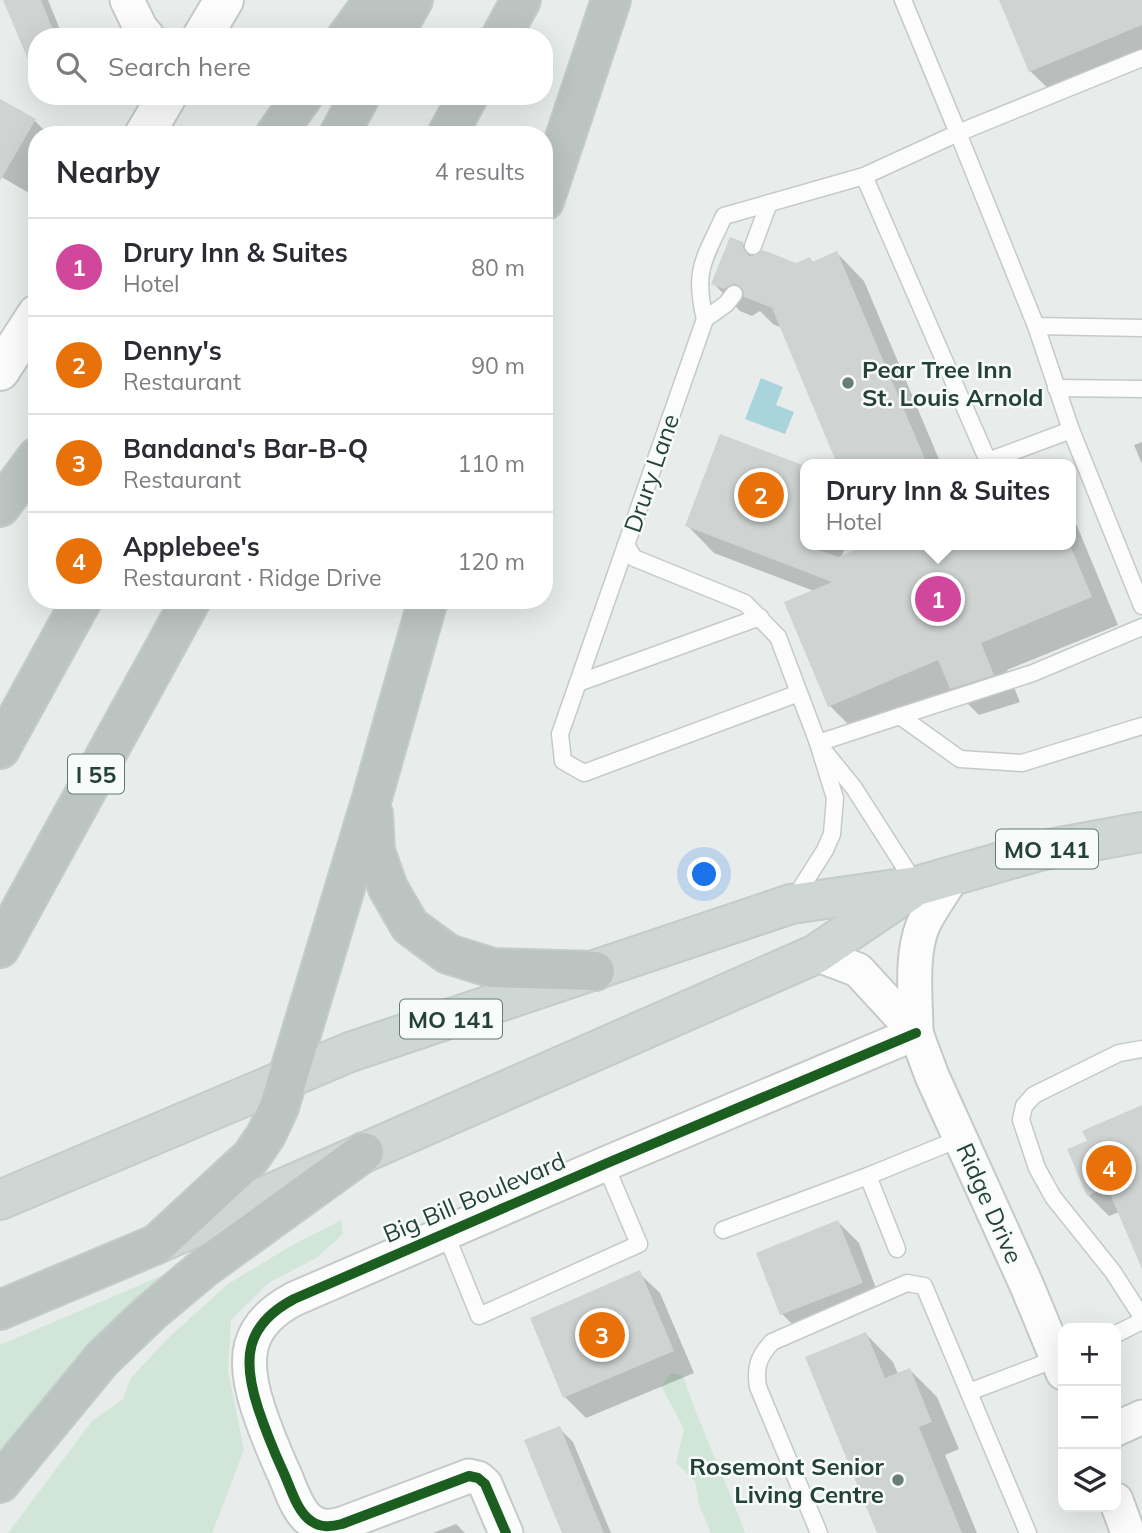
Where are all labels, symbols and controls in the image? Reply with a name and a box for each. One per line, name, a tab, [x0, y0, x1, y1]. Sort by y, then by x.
search box	[28, 28, 553, 105]
icon: search	[52, 48, 90, 86]
text: Search here	[108, 50, 251, 83]
text: Nearby	[56, 153, 160, 191]
text: 4 results	[435, 157, 525, 186]
text: Drury Inn & Suites	[123, 236, 348, 269]
text: 1	[72, 253, 86, 282]
text: 80 m	[471, 253, 525, 282]
text: Hotel	[123, 269, 180, 298]
text: Denny's	[123, 334, 222, 367]
text: 2	[72, 351, 86, 380]
text: 90 m	[471, 351, 525, 380]
place label: Pear Tree Inn St. Louis Arnold	[862, 354, 1043, 412]
text: Restaurant	[123, 367, 241, 396]
marker: Pear Tree Inn St. Louis Arnold	[840, 375, 856, 391]
street label: Drury Lane	[617, 410, 685, 536]
text: Bandana's Bar-B-Q	[123, 432, 368, 465]
text: 3	[72, 449, 86, 478]
text: 110 m	[457, 449, 525, 478]
popup	[800, 459, 1076, 550]
text: Restaurant	[123, 465, 241, 494]
pin: 2	[738, 469, 784, 521]
text: Drury Inn & Suites	[826, 474, 1050, 507]
text: Hotel	[826, 507, 882, 536]
text: Applebee's	[123, 530, 260, 563]
text: 4	[72, 547, 86, 576]
text: 120 m	[457, 547, 525, 576]
text: Restaurant · Ridge Drive	[123, 563, 382, 592]
pin: 1	[915, 573, 961, 625]
road number: I 55	[68, 754, 124, 794]
road number: MO 141	[996, 830, 1098, 869]
your location	[687, 857, 721, 891]
road number: MO 141	[400, 1000, 502, 1038]
street label: Ridge Drive	[950, 1138, 1030, 1268]
pin: 4	[1086, 1142, 1132, 1194]
street label: Big Bill Boulevard	[378, 1145, 570, 1249]
pin: 3	[579, 1309, 625, 1361]
map controls	[1058, 1323, 1121, 1512]
button: +	[1058, 1323, 1121, 1386]
button: −	[1058, 1386, 1121, 1449]
button: layers	[1058, 1449, 1121, 1512]
place label: Rosemont Senior Living Centre	[689, 1451, 885, 1509]
marker: Rosemont Senior Living Centre	[890, 1472, 906, 1488]

